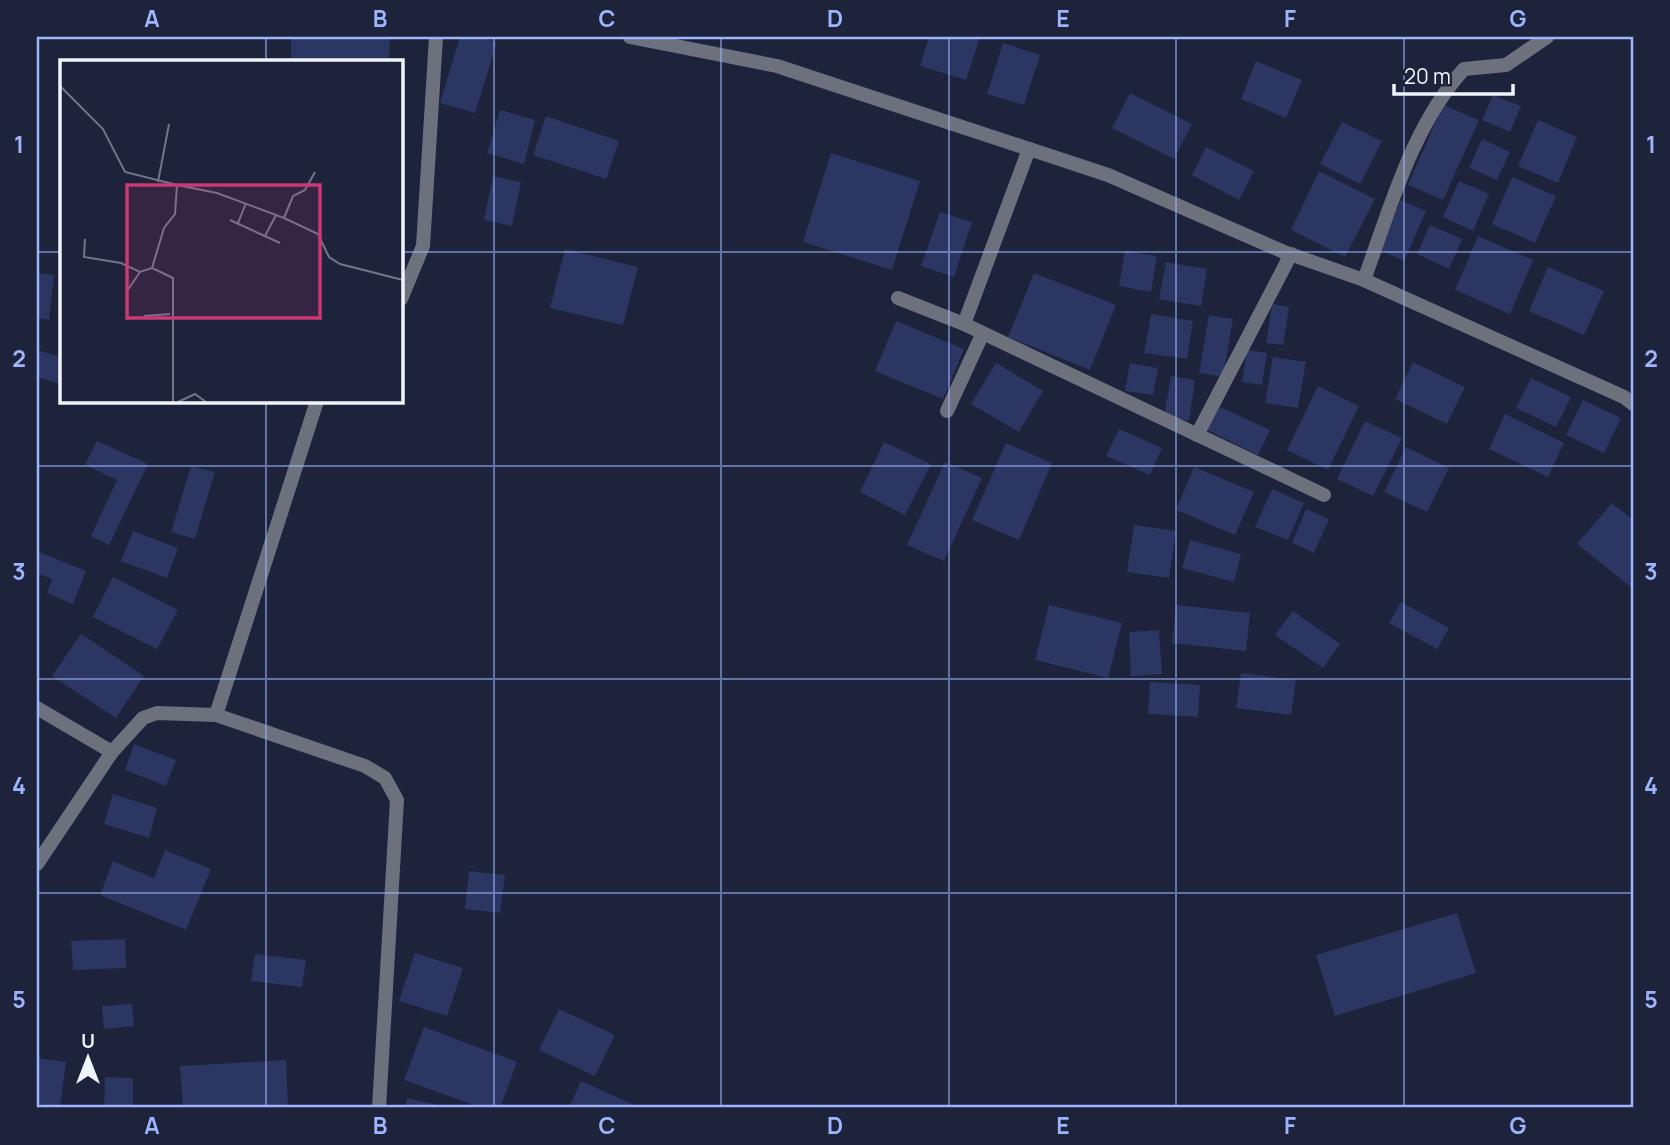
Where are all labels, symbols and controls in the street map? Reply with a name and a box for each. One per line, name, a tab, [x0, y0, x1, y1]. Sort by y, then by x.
text: A	[144, 2, 160, 34]
text: B	[373, 2, 387, 34]
text: C	[599, 2, 616, 34]
text: D	[827, 2, 843, 34]
text: E	[1056, 2, 1070, 34]
text: F	[1284, 2, 1296, 34]
text: G	[1510, 2, 1527, 34]
scale bar	[1394, 52, 1512, 96]
inset map	[60, 60, 402, 402]
text: 20 m	[1404, 62, 1451, 90]
text: 1	[14, 128, 24, 160]
text: 1	[1646, 128, 1656, 160]
text: 2	[12, 342, 26, 374]
text: 2	[1644, 342, 1658, 374]
text: 3	[12, 555, 26, 587]
text: 3	[1644, 555, 1658, 587]
text: 4	[12, 769, 26, 801]
text: 4	[1644, 769, 1658, 801]
text: 5	[12, 983, 26, 1015]
text: 5	[1644, 983, 1658, 1015]
north arrow	[52, 1023, 122, 1092]
text: U	[81, 1028, 95, 1054]
text: A	[144, 1109, 160, 1141]
text: B	[373, 1109, 387, 1141]
text: C	[599, 1109, 616, 1141]
text: D	[827, 1109, 843, 1141]
text: E	[1056, 1109, 1070, 1141]
text: F	[1284, 1109, 1296, 1141]
text: G	[1510, 1109, 1527, 1141]

